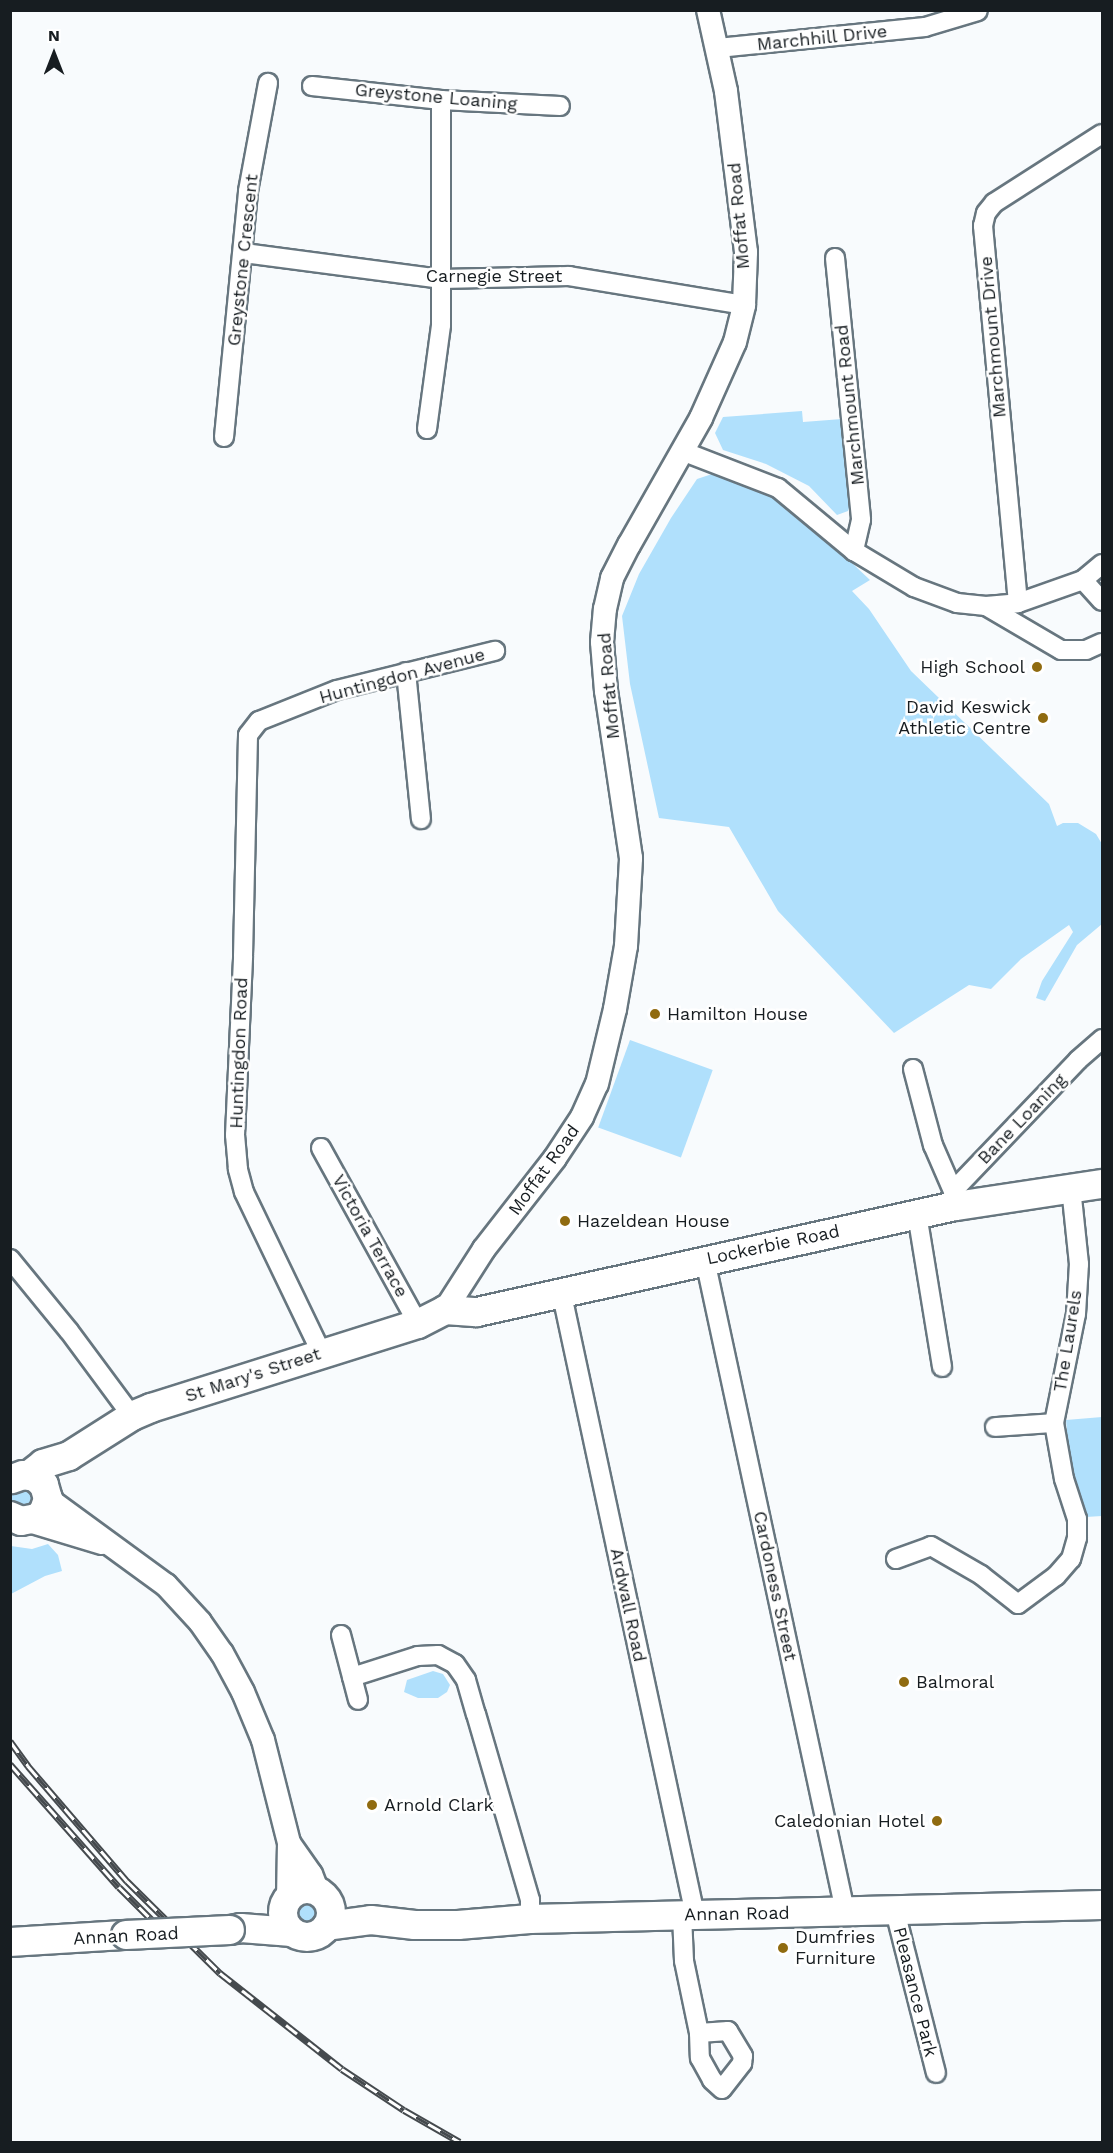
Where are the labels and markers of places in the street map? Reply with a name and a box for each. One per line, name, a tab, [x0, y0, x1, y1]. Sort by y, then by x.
place label: High School	[920, 656, 1025, 678]
marker: High School	[1030, 660, 1044, 674]
place label: David Keswick Athletic Centre	[898, 697, 1031, 740]
marker: David Keswick Athletic Centre	[1036, 711, 1050, 725]
place label: Hamilton House	[667, 1003, 808, 1025]
marker: Hamilton House	[648, 1007, 662, 1021]
place label: Hazeldean House	[577, 1210, 730, 1232]
marker: Hazeldean House	[558, 1214, 572, 1228]
place label: Balmoral	[916, 1671, 994, 1693]
marker: Balmoral	[897, 1675, 911, 1689]
place label: Arnold Clark	[384, 1794, 494, 1816]
marker: Arnold Clark	[365, 1798, 379, 1812]
place label: Caledonian Hotel	[774, 1810, 925, 1832]
marker: Caledonian Hotel	[930, 1814, 944, 1828]
place label: Dumfries Furniture	[795, 1927, 876, 1970]
marker: Dumfries Furniture	[776, 1941, 790, 1955]

